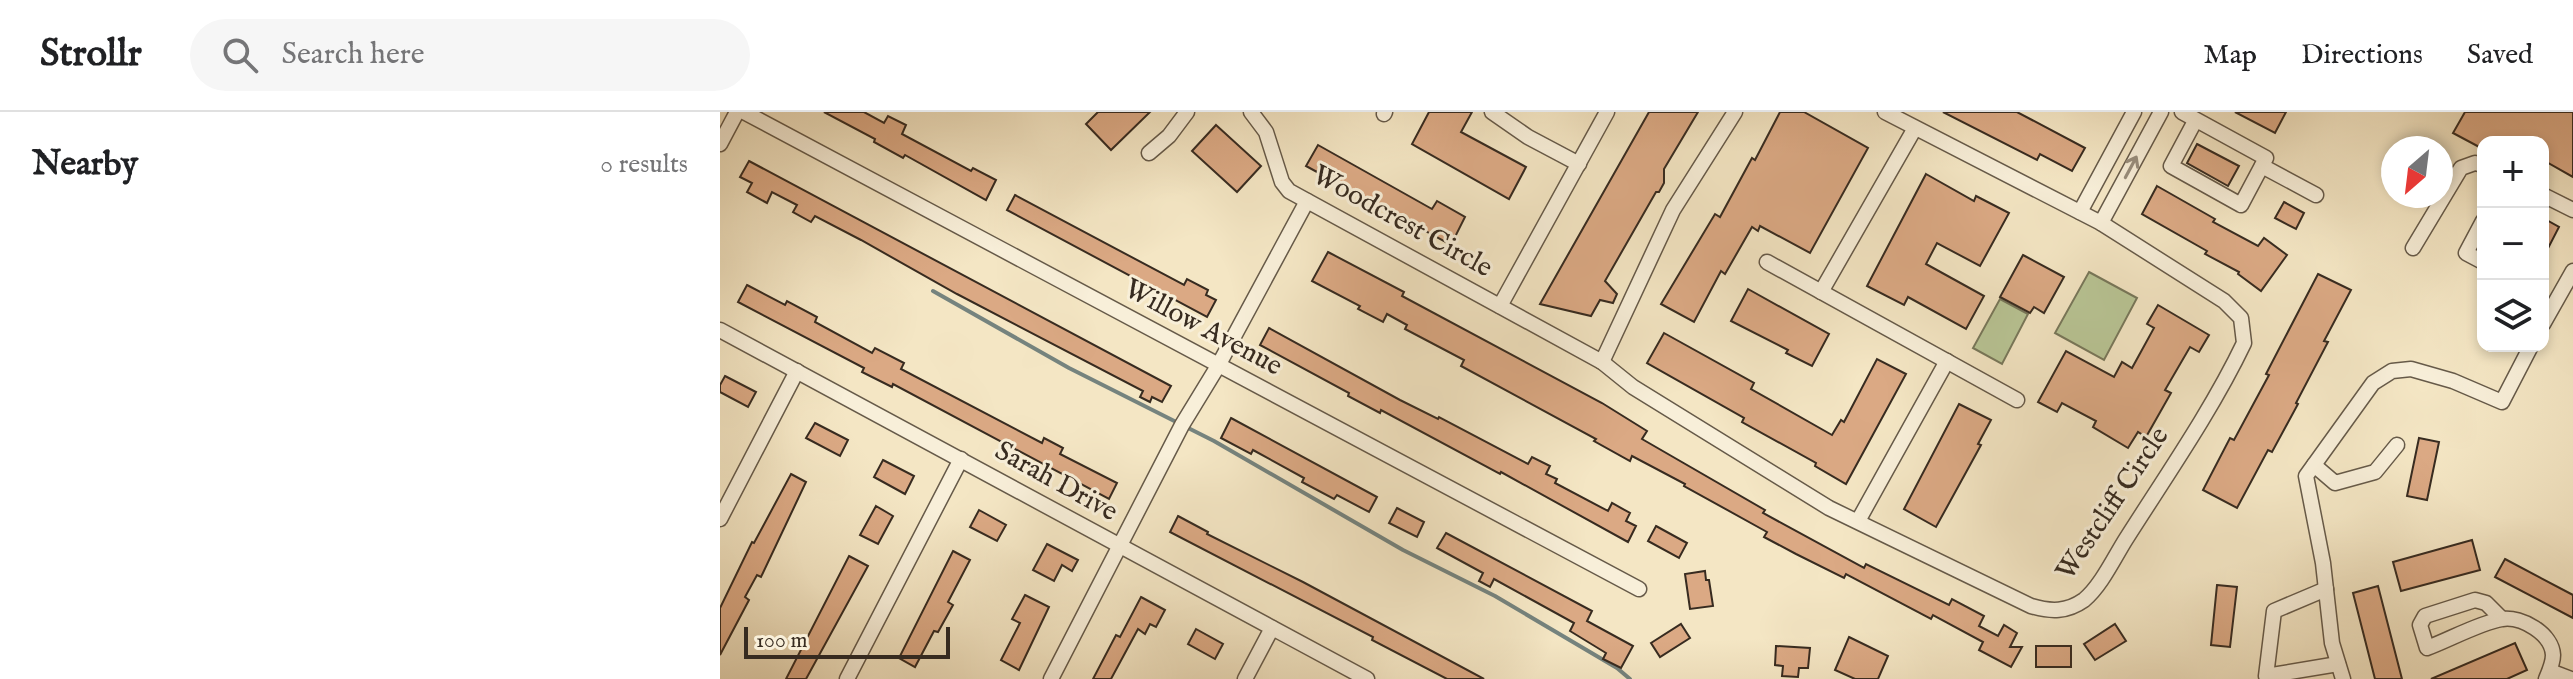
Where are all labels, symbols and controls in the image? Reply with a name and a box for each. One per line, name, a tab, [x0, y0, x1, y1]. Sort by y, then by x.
search box	[190, 19, 750, 91]
text: Strollr	[40, 31, 142, 79]
icon: search	[218, 33, 262, 77]
text: Search here	[282, 36, 425, 74]
text: Map	[2203, 38, 2257, 73]
text: Directions	[2301, 38, 2423, 73]
text: Saved	[2467, 38, 2533, 73]
north arrow	[2381, 136, 2453, 208]
map controls	[2477, 136, 2549, 352]
button: +	[2477, 136, 2549, 208]
text: Nearby	[32, 143, 138, 186]
text: 0 results	[600, 148, 688, 181]
one-way arrow	[2124, 156, 2140, 180]
street label: Woodcrest Circle	[1306, 158, 1499, 286]
button: −	[2477, 208, 2549, 280]
street label: Willow Avenue	[1118, 272, 1288, 384]
button: layers	[2477, 280, 2549, 352]
street label: Westcliff Circle	[2049, 420, 2177, 587]
street label: Sarah Drive	[988, 434, 1124, 530]
scale bar	[744, 623, 950, 659]
text: 100 m	[756, 627, 808, 655]

